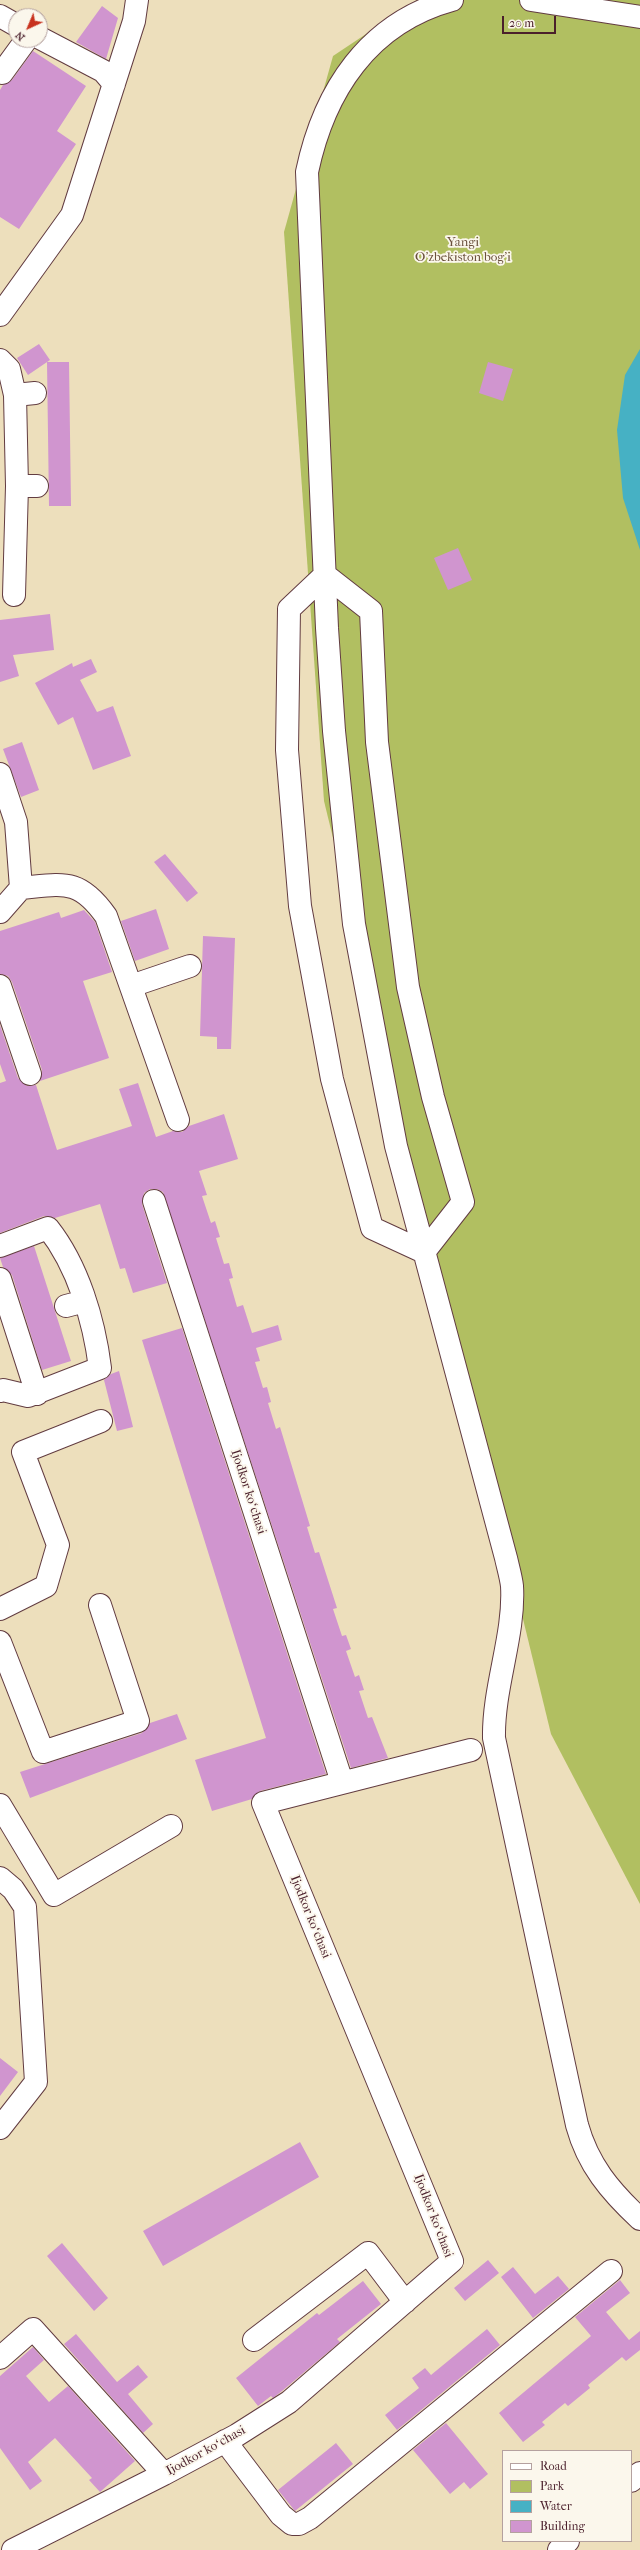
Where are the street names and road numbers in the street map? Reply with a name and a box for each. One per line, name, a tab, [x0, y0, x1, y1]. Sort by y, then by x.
street label: Ijodkor koʻchasi	[227, 1448, 269, 1536]
street label: Ijodkor koʻchasi	[286, 1873, 334, 1961]
street label: Ijodkor koʻchasi	[410, 2172, 456, 2260]
street label: Ijodkor koʻchasi	[164, 2423, 248, 2479]

